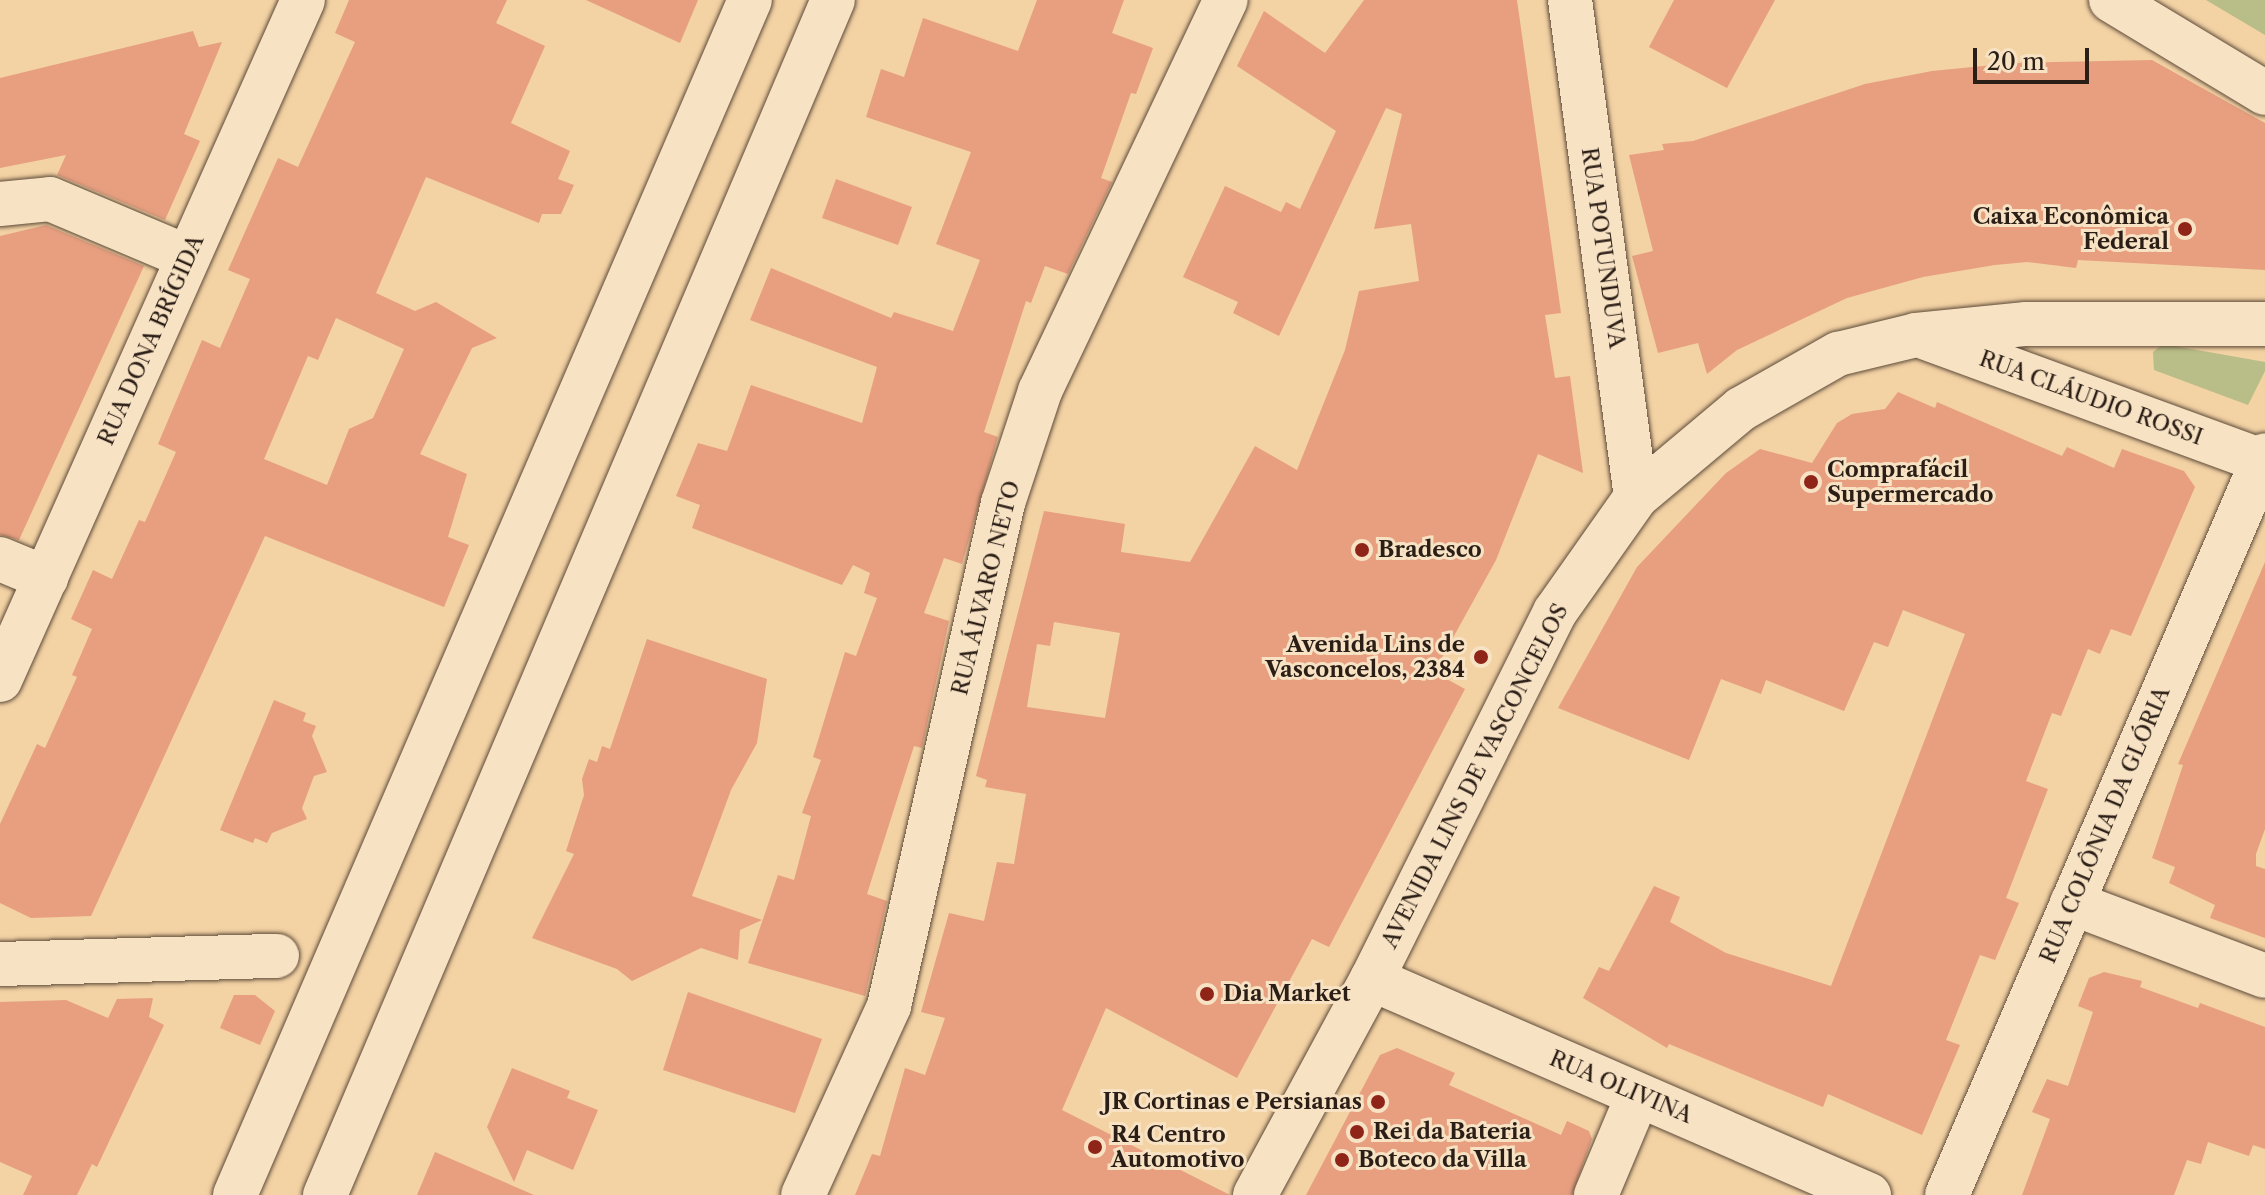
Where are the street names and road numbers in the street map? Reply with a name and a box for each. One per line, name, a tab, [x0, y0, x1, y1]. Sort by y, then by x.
street label: RUA POTUNDUVA	[1576, 145, 1630, 351]
street label: RUA DONA BRÍGIDA	[92, 230, 210, 450]
street label: RUA CLÁUDIO ROSSI	[1975, 345, 2207, 451]
street label: RUA ÁLVARO NETO	[946, 477, 1026, 699]
street label: AVENIDA LINS DE VASCONCELOS	[1376, 599, 1574, 953]
street label: RUA COLÔNIA DA GLÓRIA	[2034, 682, 2176, 968]
street label: RUA OLIVINA	[1545, 1045, 1697, 1129]

